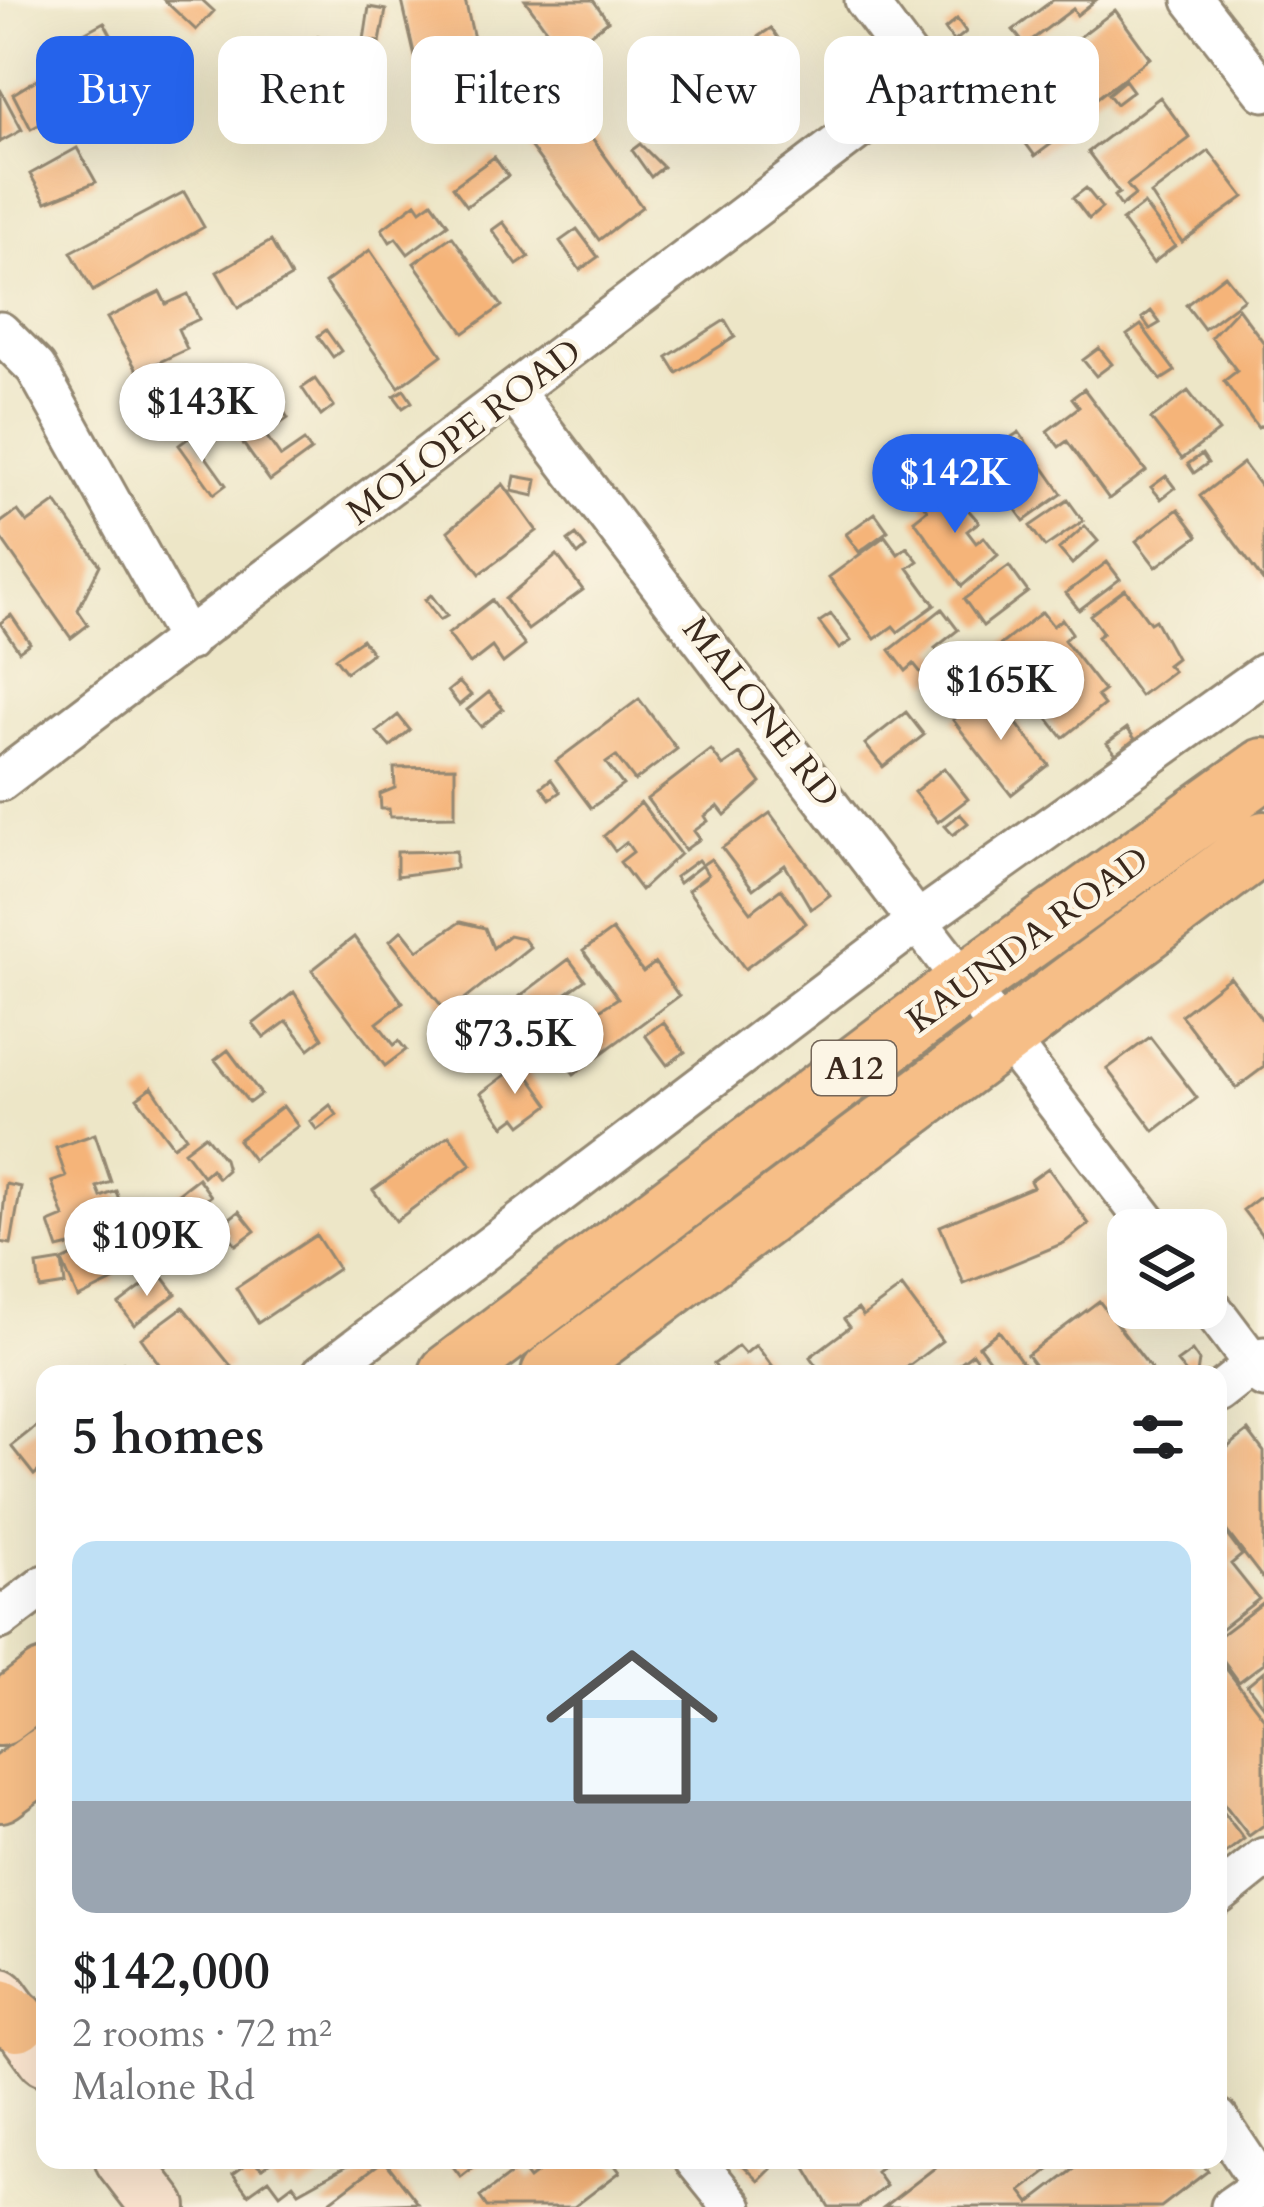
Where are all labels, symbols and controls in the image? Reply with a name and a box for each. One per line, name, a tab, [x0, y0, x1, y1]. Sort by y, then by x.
chip: Buy	[36, 36, 194, 144]
chip: Rent	[218, 36, 387, 144]
chip: Filters	[411, 36, 603, 144]
chip: New	[627, 36, 800, 144]
chip: Apartment	[824, 36, 1099, 144]
street label: MOLOPE ROAD	[337, 328, 591, 536]
pin: $143K	[118, 363, 286, 465]
text: $143K	[146, 375, 258, 428]
pin: $142K	[871, 434, 1039, 536]
text: $142K	[899, 446, 1011, 499]
street label: MALONE RD	[671, 607, 851, 817]
pin: $165K	[917, 641, 1085, 743]
text: $165K	[945, 653, 1057, 706]
street label: KAUNDA ROAD	[897, 836, 1159, 1044]
pin: $73.5K	[417, 995, 613, 1097]
text: $73.5K	[454, 1007, 576, 1060]
road number: A12	[812, 1041, 896, 1095]
pin: $109K	[63, 1197, 231, 1299]
text: $109K	[91, 1209, 203, 1262]
map controls	[1107, 1209, 1227, 1329]
button: layers	[1107, 1209, 1227, 1329]
text: 5 homes	[72, 1402, 264, 1472]
icon: filters	[1125, 1404, 1191, 1470]
icon: home	[524, 1619, 740, 1835]
text: $142,000	[72, 1937, 270, 2007]
text: 2 rooms · 72 m²	[72, 2007, 332, 2060]
text: Malone Rd	[72, 2060, 255, 2113]

